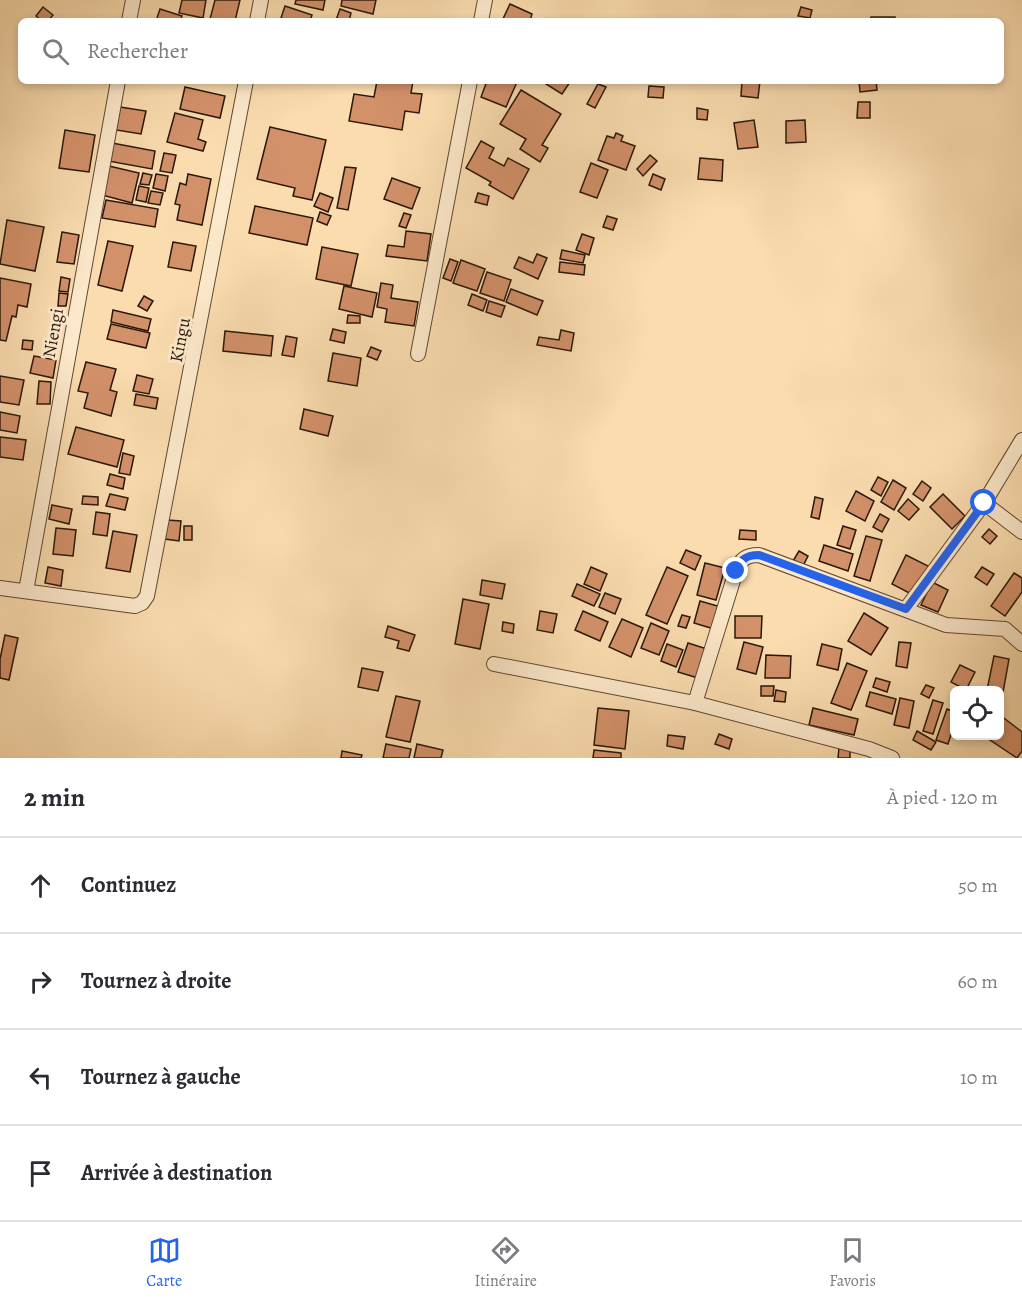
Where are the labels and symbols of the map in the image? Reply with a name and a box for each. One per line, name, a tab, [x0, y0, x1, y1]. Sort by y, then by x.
street label: Niengi	[37, 306, 69, 360]
street label: Kingu	[164, 315, 196, 364]
route start	[970, 489, 996, 515]
route end	[722, 557, 748, 583]

